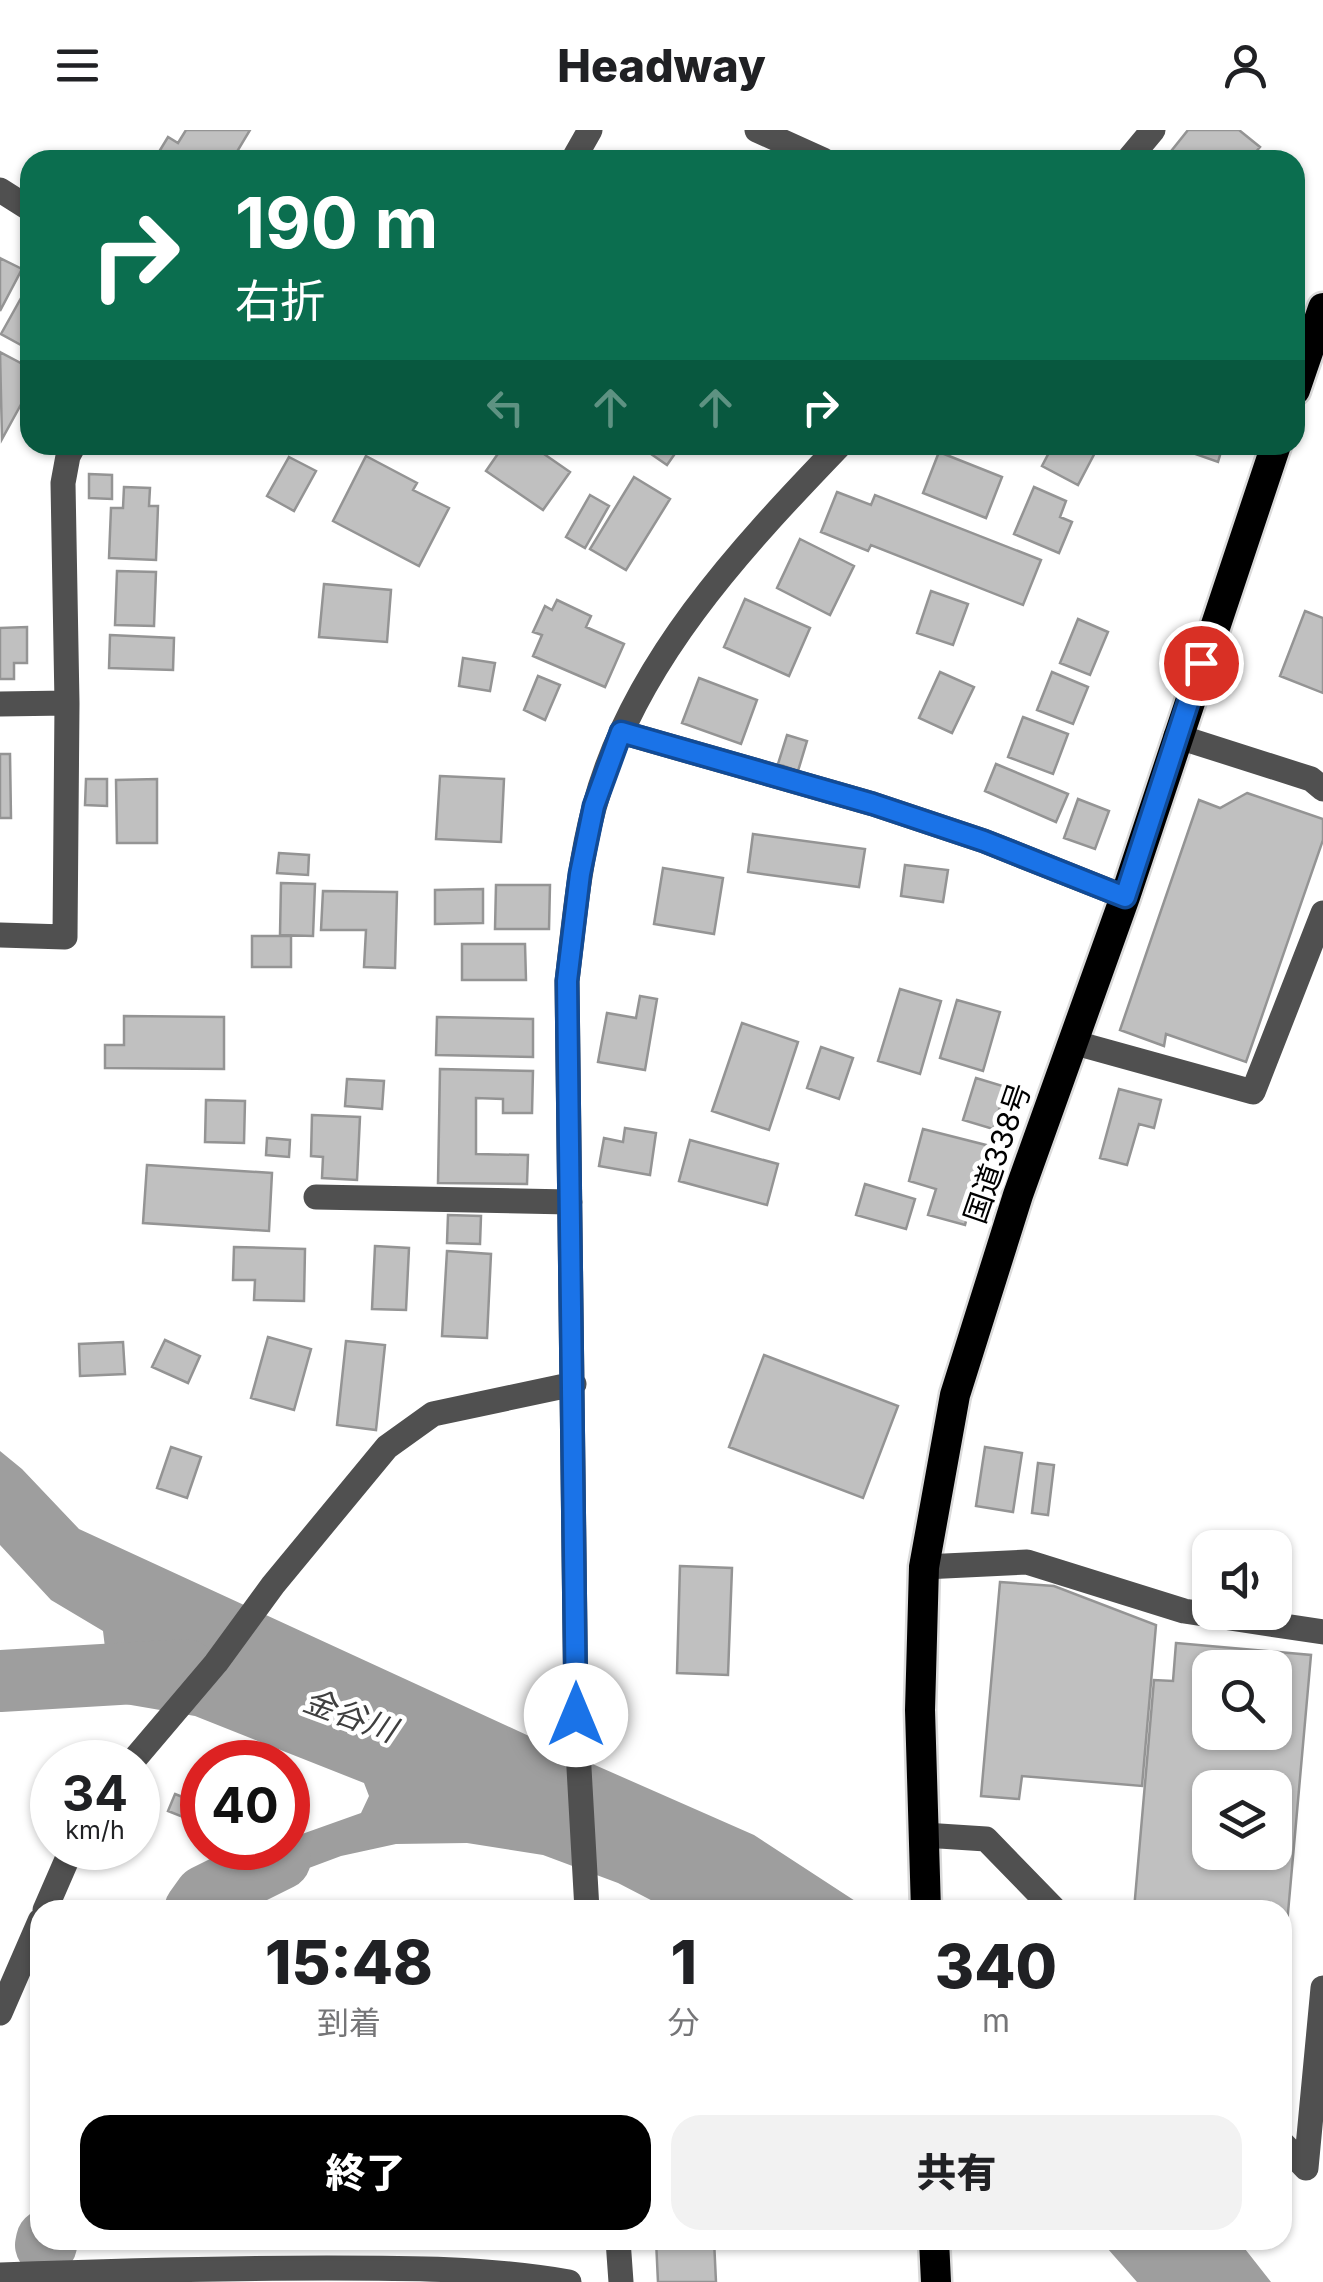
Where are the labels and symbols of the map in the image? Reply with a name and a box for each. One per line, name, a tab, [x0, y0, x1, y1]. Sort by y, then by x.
pin	[1159, 621, 1244, 706]
street label: 国道338号	[956, 1078, 1038, 1228]
position arrow	[524, 1663, 628, 1767]
water label: 金谷川	[298, 1680, 405, 1751]
speed limit sign: 40	[180, 1740, 310, 1870]

